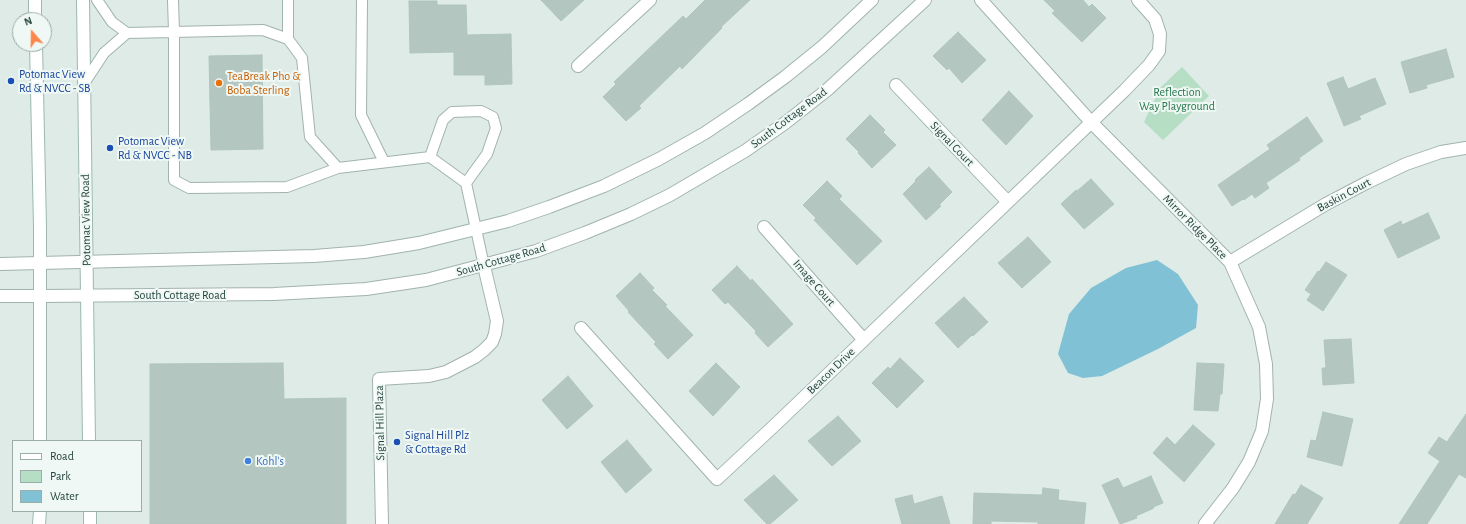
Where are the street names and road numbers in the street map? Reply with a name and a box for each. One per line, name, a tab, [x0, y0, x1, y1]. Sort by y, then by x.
street label: South Cottage Road	[748, 85, 830, 151]
street label: Signal Court	[927, 119, 977, 169]
street label: Potomac View Road	[78, 174, 94, 266]
street label: Baskin Court	[1315, 175, 1373, 215]
street label: Mirror Ridge Place	[1160, 192, 1230, 262]
street label: South Cottage Road	[455, 240, 547, 280]
street label: Image Court	[790, 257, 838, 309]
street label: South Cottage Road	[134, 288, 226, 302]
street label: Beacon Drive	[804, 345, 858, 397]
street label: Signal Hill Plaza	[372, 385, 388, 461]

